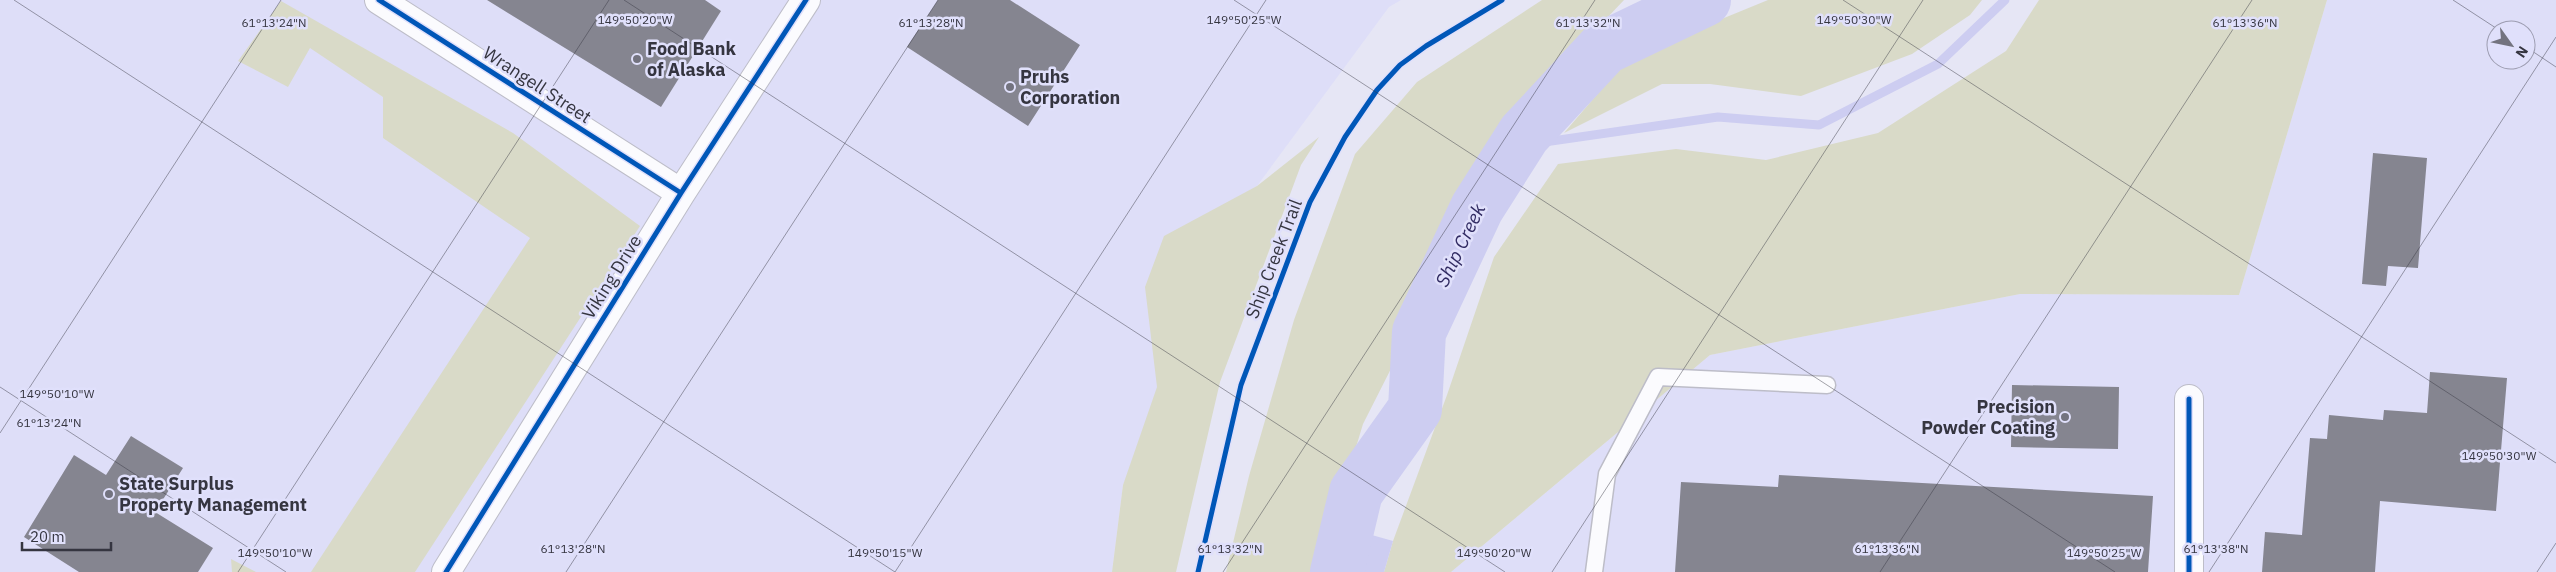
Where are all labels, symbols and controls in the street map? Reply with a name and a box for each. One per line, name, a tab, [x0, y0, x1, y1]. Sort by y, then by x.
text: 149°50'20"W	[598, 12, 673, 27]
text: 149°50'25"W	[1207, 12, 1282, 27]
text: 149°50'30"W	[1817, 12, 1892, 27]
text: 61°13'24"N	[241, 15, 307, 30]
text: 61°13'28"N	[898, 15, 964, 30]
text: 61°13'32"N	[1555, 15, 1621, 30]
text: 61°13'36"N	[2212, 15, 2278, 30]
north arrow	[2486, 20, 2536, 70]
place label: Food Bank of Alaska	[647, 37, 736, 81]
street label: Wrangell Street	[479, 41, 596, 128]
text: N	[2512, 43, 2532, 61]
marker: Food Bank of Alaska	[631, 53, 643, 65]
place label: Pruhs Corporation	[1020, 65, 1120, 109]
marker: Pruhs Corporation	[1004, 81, 1016, 93]
street label: Ship Creek Trail	[1240, 196, 1307, 322]
water label: Ship Creek	[1430, 198, 1491, 291]
street label: Viking Drive	[577, 230, 647, 323]
text: 149°50'10"W	[20, 386, 95, 401]
place label: Precision Powder Coating	[1921, 395, 2055, 439]
marker: Precision Powder Coating	[2059, 411, 2071, 423]
text: 61°13'24"N	[16, 415, 82, 430]
text: 149°50'30"W	[2462, 448, 2537, 463]
place label: State Surplus Property Management	[119, 472, 307, 516]
marker: State Surplus Property Management	[103, 488, 115, 500]
scale bar	[22, 520, 111, 552]
text: 20 m	[30, 527, 65, 546]
text: 61°13'28"N	[540, 541, 606, 556]
text: 61°13'32"N	[1197, 541, 1263, 556]
text: 61°13'36"N	[1854, 541, 1920, 556]
text: 61°13'38"N	[2183, 541, 2249, 556]
text: 149°50'10"W	[238, 545, 313, 560]
text: 149°50'15"W	[848, 545, 923, 560]
text: 149°50'20"W	[1457, 545, 1532, 560]
text: 149°50'25"W	[2067, 545, 2142, 560]

